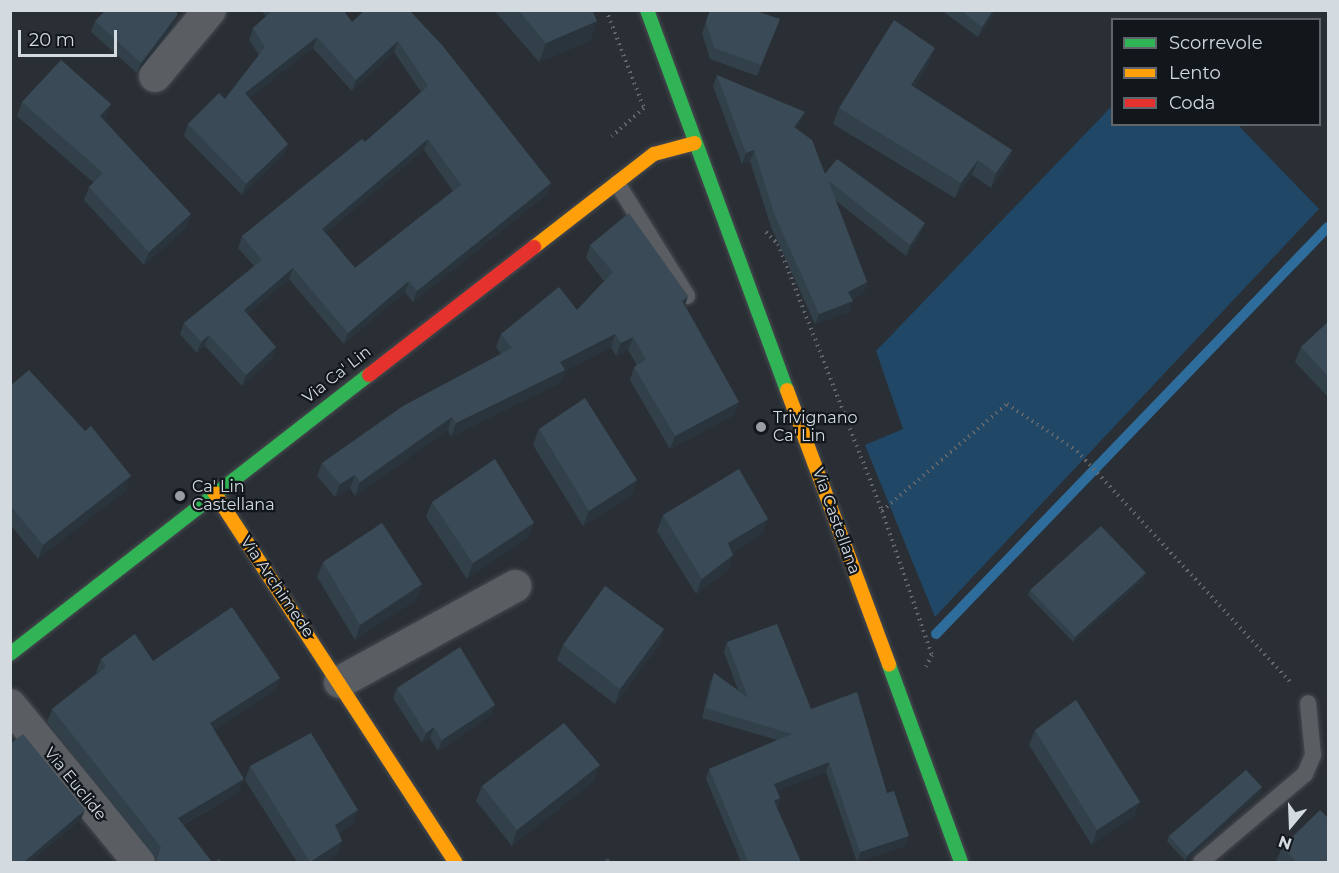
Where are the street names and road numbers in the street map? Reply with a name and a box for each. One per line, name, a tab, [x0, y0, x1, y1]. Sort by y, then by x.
street label: Via Ca' Lin	[299, 342, 375, 408]
street label: Via Castellana	[808, 465, 864, 577]
street label: Via Archimede	[236, 533, 318, 641]
street label: Via Euclide	[40, 744, 110, 824]

